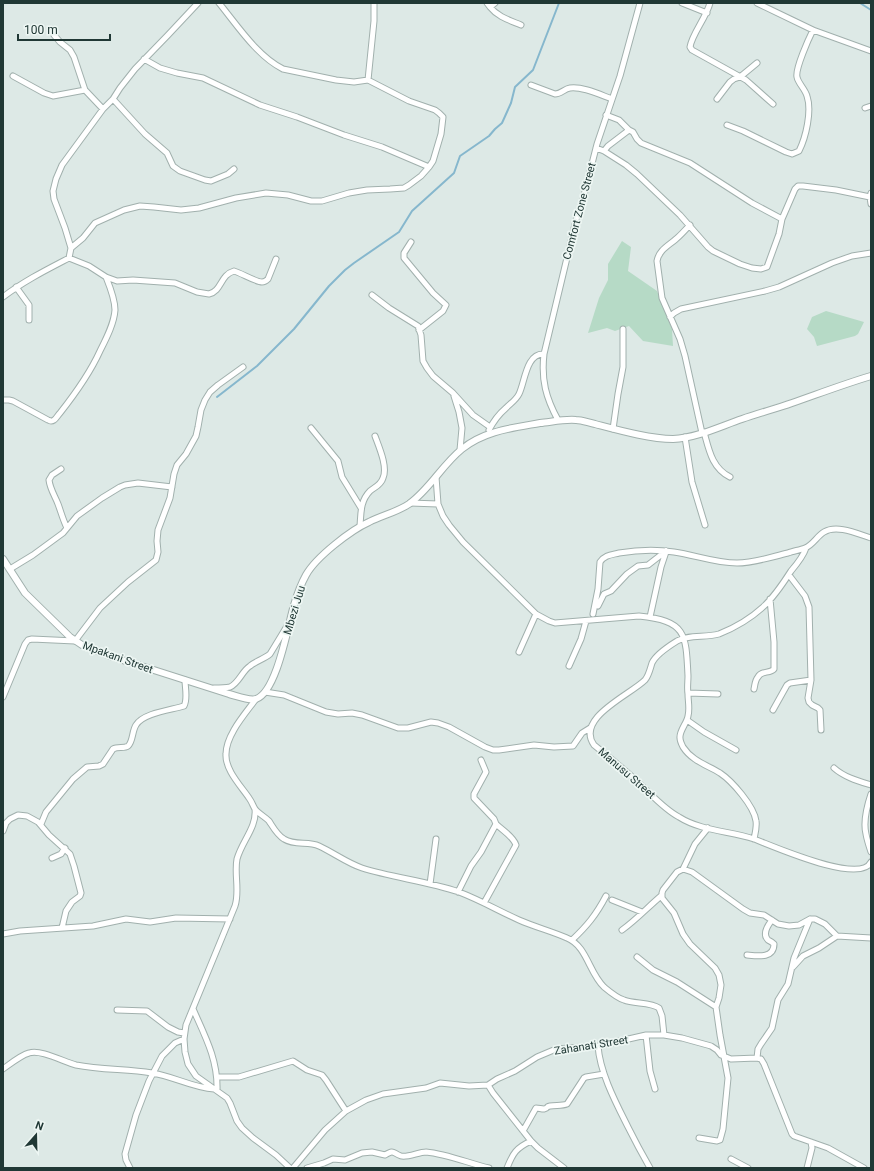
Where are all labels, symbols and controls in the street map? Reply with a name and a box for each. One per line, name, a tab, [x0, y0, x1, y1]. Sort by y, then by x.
scale bar	[18, 16, 110, 42]
text: 100 m	[24, 23, 58, 37]
street label: Comfort Zone Street	[560, 161, 599, 261]
street label: Mbezi Juu	[281, 584, 308, 636]
street label: Mpakani Street	[81, 639, 155, 676]
street label: Manusu Street	[596, 745, 658, 802]
street label: Zahanati Street	[553, 1033, 629, 1058]
north arrow	[16, 1115, 56, 1155]
text: N	[33, 1119, 45, 1134]

